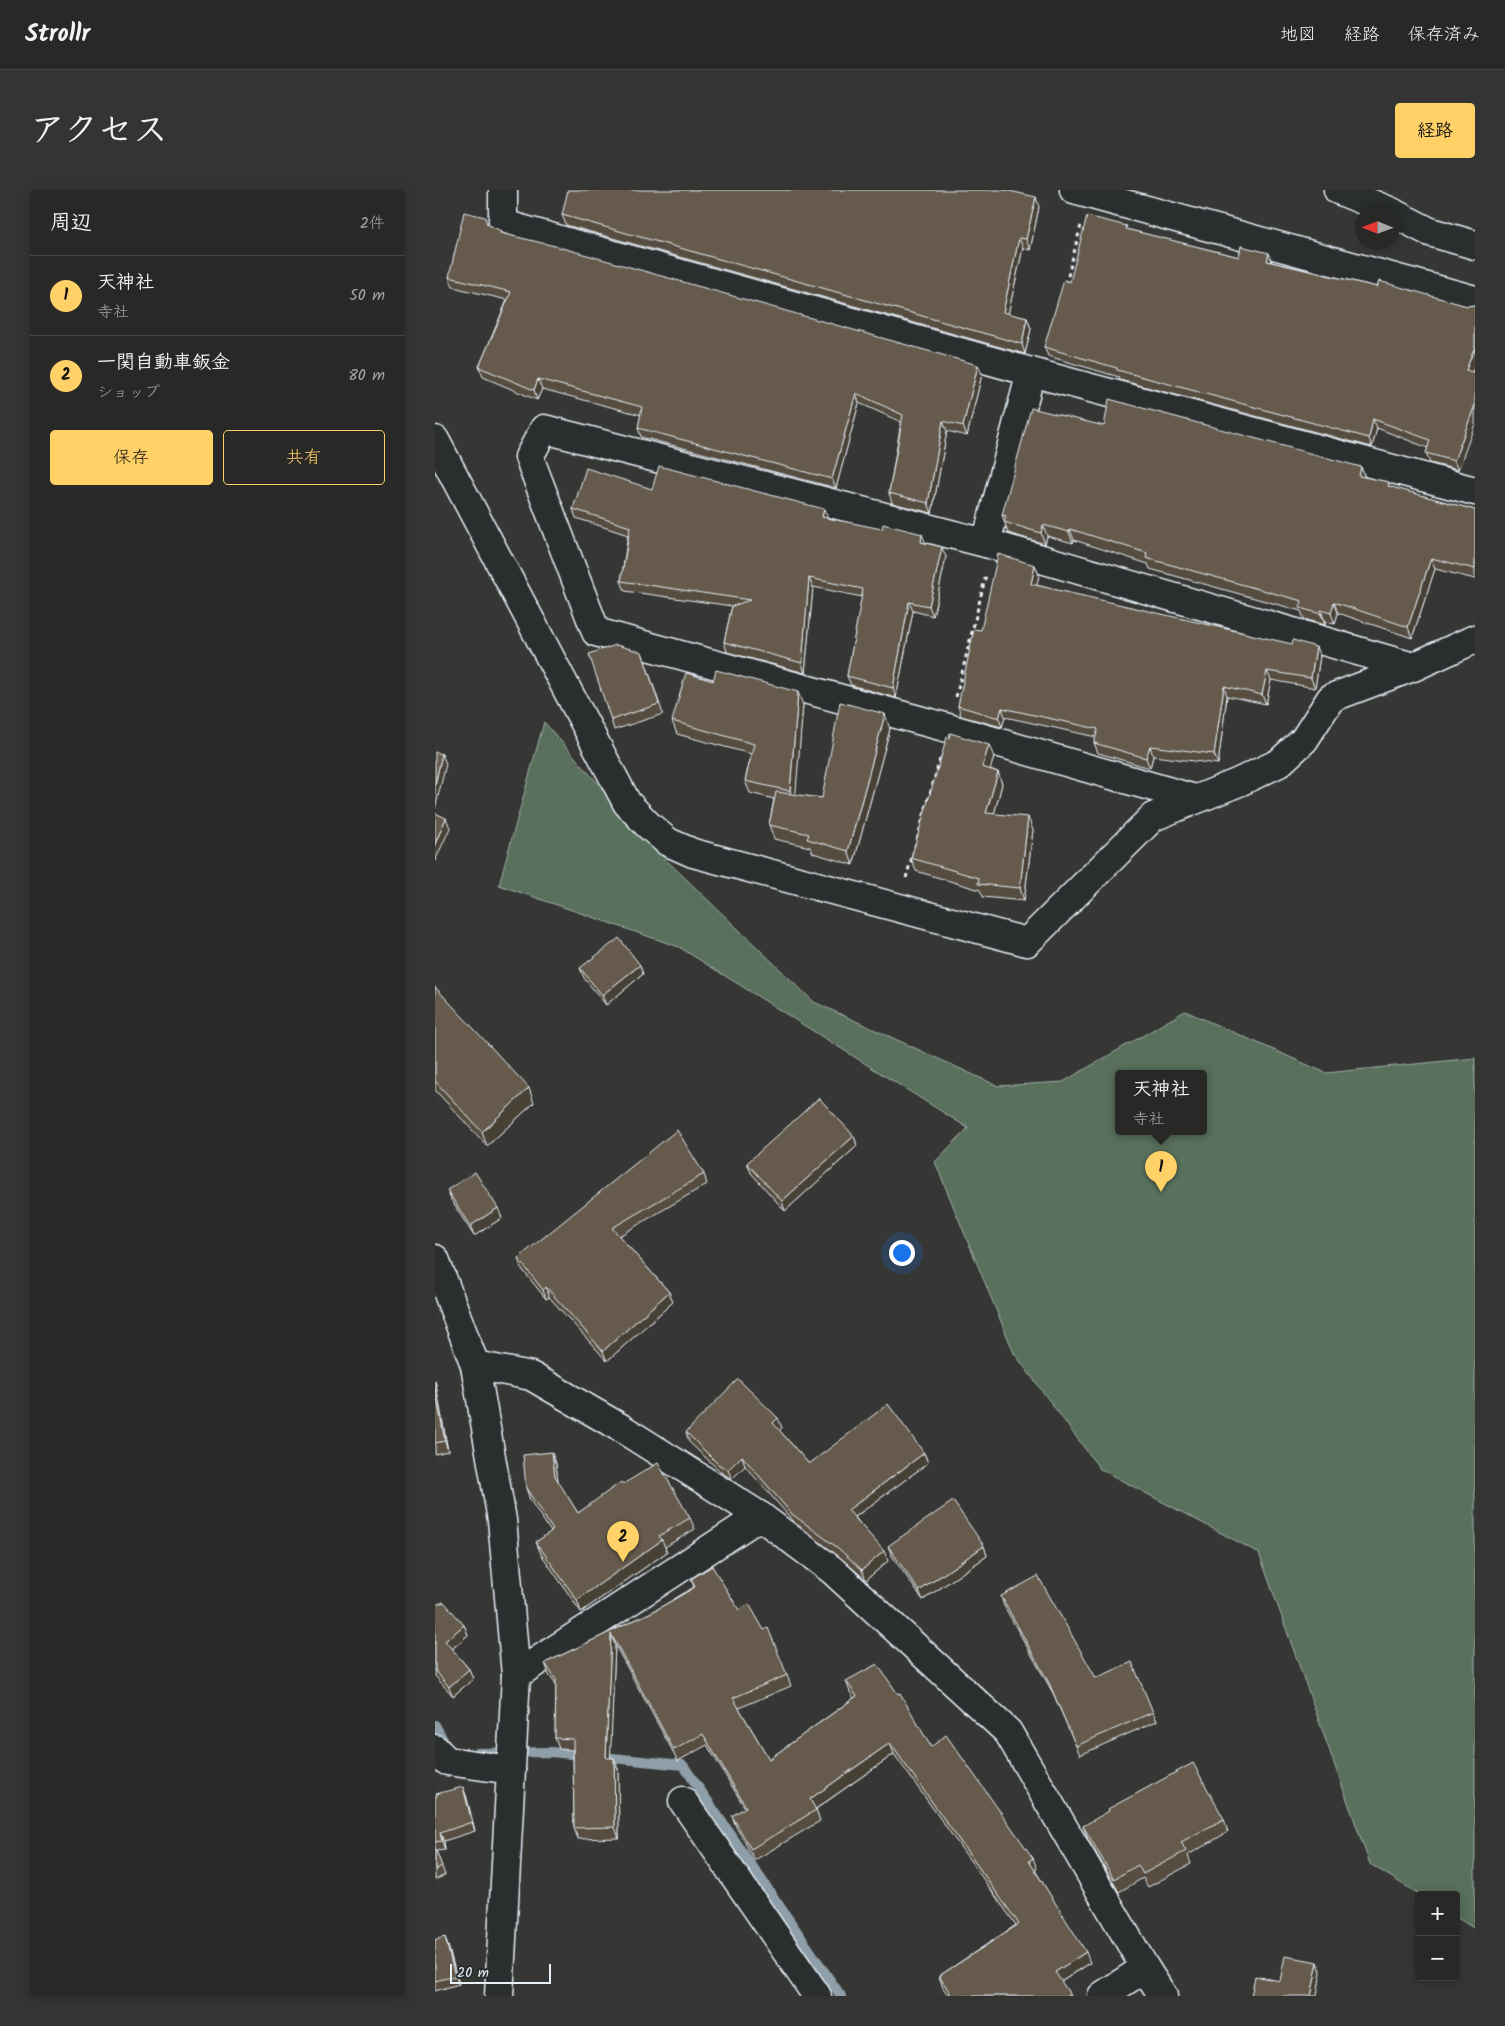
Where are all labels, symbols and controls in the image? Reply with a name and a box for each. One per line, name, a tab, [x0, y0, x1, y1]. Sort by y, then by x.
text: Strollr	[25, 15, 90, 54]
text: 地図	[1280, 21, 1316, 50]
text: 経路	[1344, 21, 1380, 50]
text: 保存済み	[1408, 21, 1480, 50]
button: 経路	[1395, 103, 1475, 158]
text: アクセス	[30, 104, 168, 160]
north arrow	[1355, 205, 1400, 250]
text: 周辺	[50, 207, 92, 240]
text: 2件	[360, 211, 385, 236]
text: 天神社	[97, 268, 154, 298]
text: 1	[64, 283, 68, 308]
text: 50 m	[349, 283, 385, 308]
text: 寺社	[97, 300, 129, 325]
text: 一関自動車鈑金	[97, 348, 230, 378]
text: 2	[61, 363, 71, 388]
text: 80 m	[348, 363, 385, 388]
text: ショップ	[97, 380, 160, 405]
button: 保存	[50, 430, 213, 485]
button: 共有	[223, 430, 385, 485]
popup	[1115, 1070, 1207, 1135]
text: 天神社	[1132, 1075, 1190, 1105]
text: 寺社	[1132, 1107, 1165, 1132]
pin: 1	[1145, 1151, 1177, 1192]
your location	[889, 1240, 915, 1266]
pin: 2	[607, 1521, 639, 1562]
map controls	[1415, 1891, 1460, 1981]
button: +	[1415, 1891, 1460, 1936]
button: −	[1415, 1936, 1460, 1981]
scale bar	[450, 1961, 551, 1984]
text: 20 m	[457, 1962, 489, 1984]

